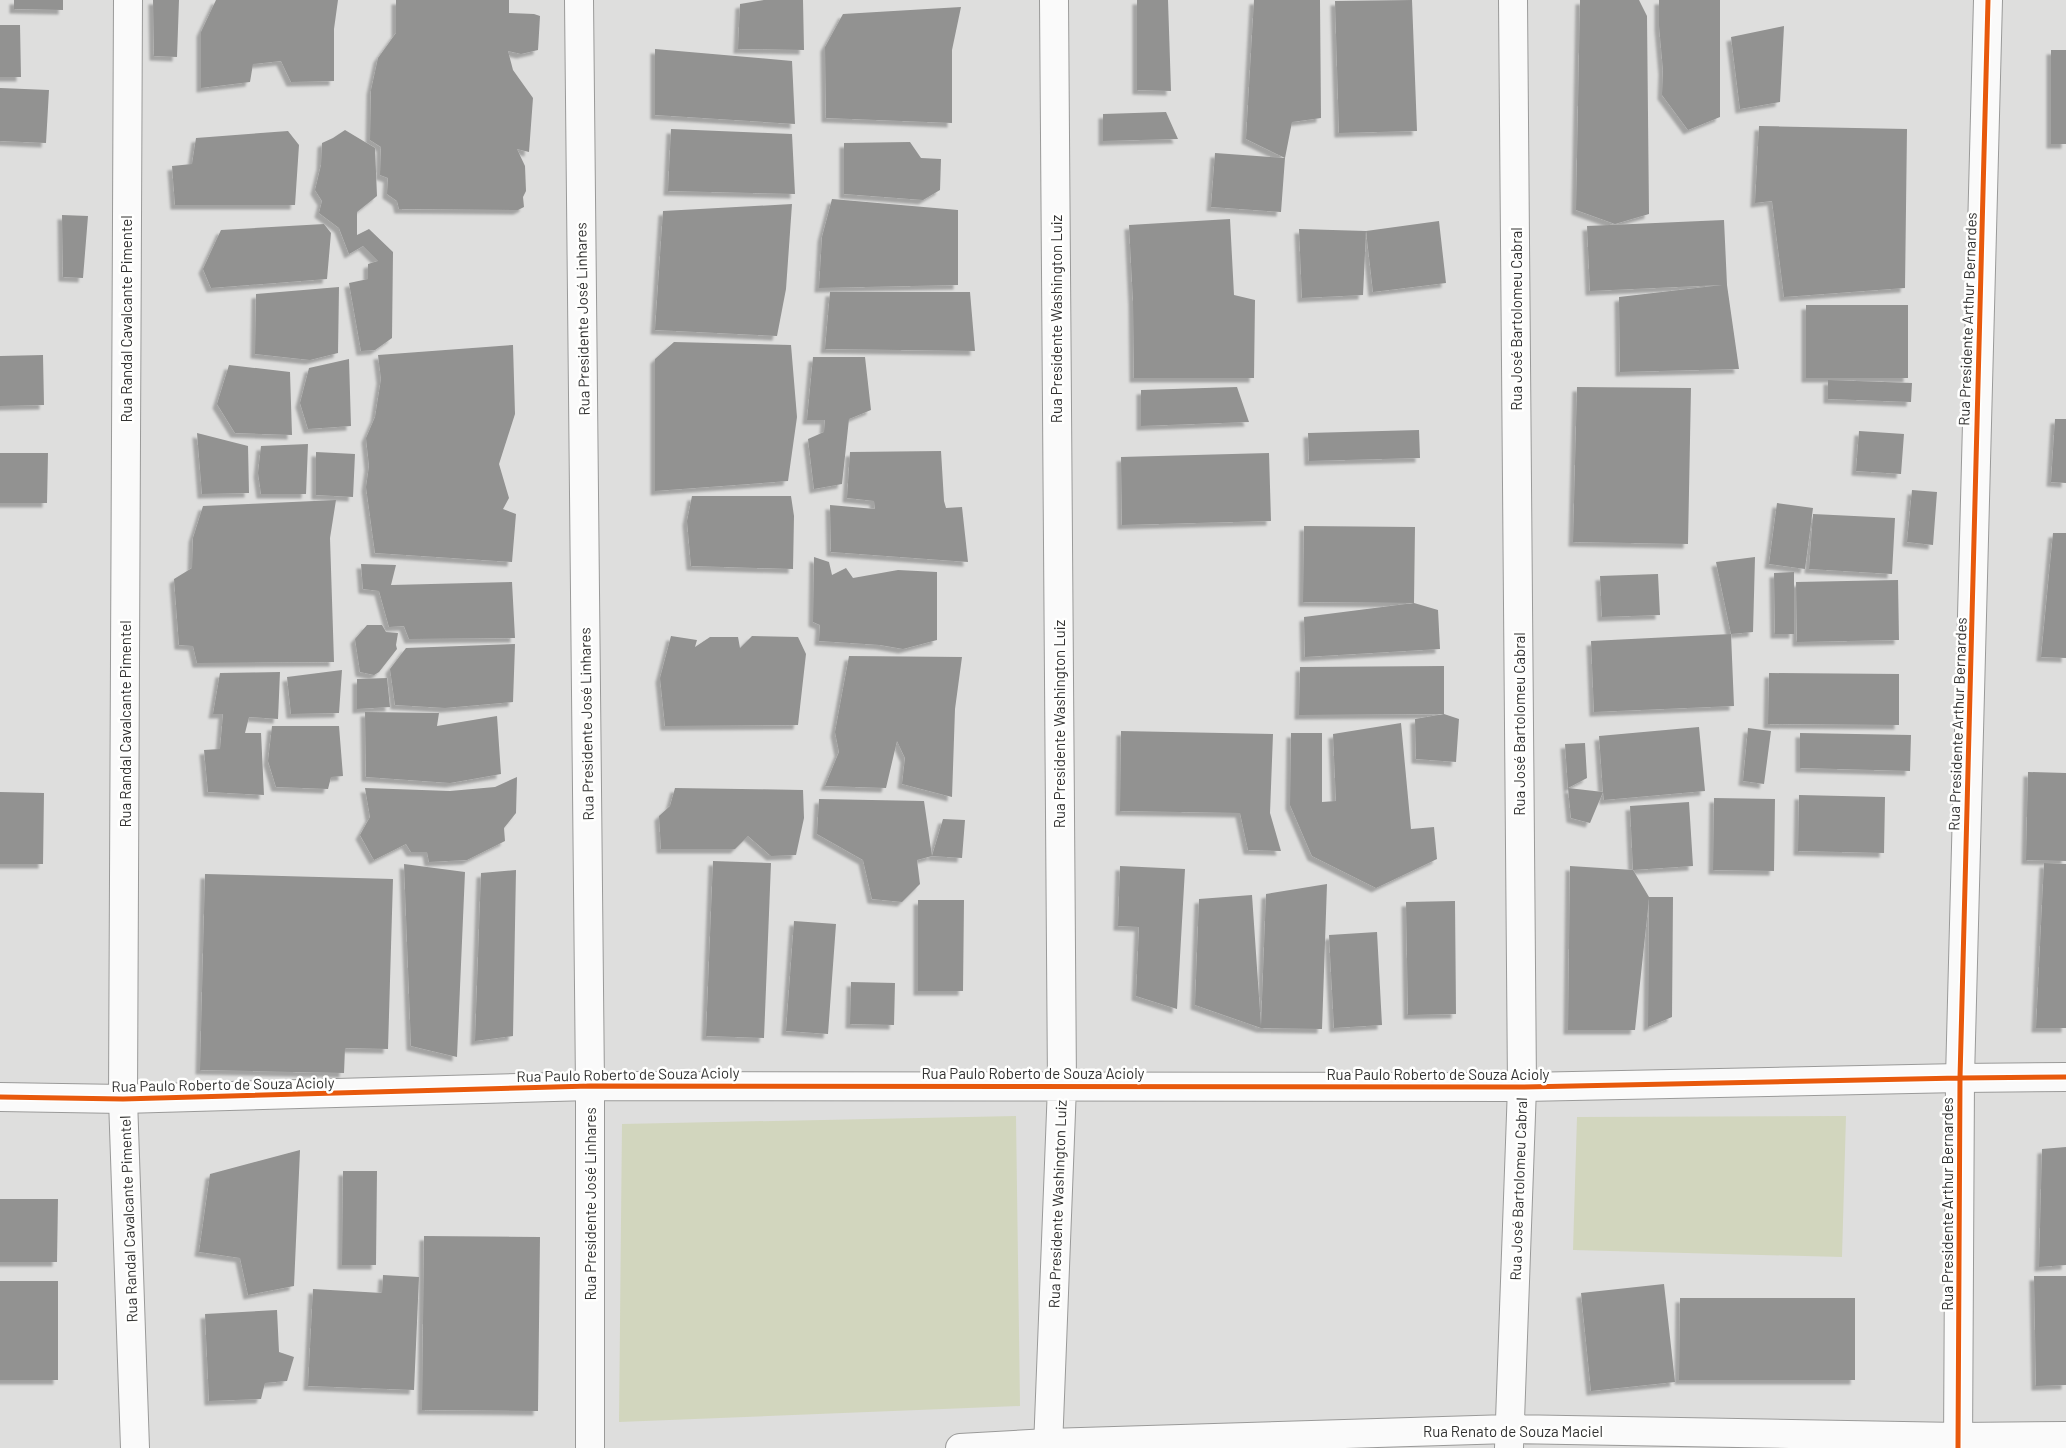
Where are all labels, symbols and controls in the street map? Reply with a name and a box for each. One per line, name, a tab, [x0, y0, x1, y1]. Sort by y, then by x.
street label: Rua Presidente Arthur Bernardes	[1954, 212, 1980, 426]
street label: Rua Presidente Washington Luiz	[1047, 214, 1065, 423]
street label: Rua Randal Cavalcante Pimentel	[117, 215, 135, 423]
street label: Rua Presidente José Linhares	[571, 222, 593, 416]
street label: Rua José Bartolomeu Cabral	[1507, 227, 1525, 411]
street label: Rua Presidente Arthur Bernardes	[1944, 617, 1970, 831]
street label: Rua Presidente Washington Luiz	[1050, 619, 1068, 828]
street label: Rua Randal Cavalcante Pimentel	[116, 620, 134, 828]
street label: Rua Presidente José Linhares	[575, 627, 597, 821]
street label: Rua José Bartolomeu Cabral	[1510, 632, 1528, 816]
street label: Rua Paulo Roberto de Souza Acioly	[516, 1063, 740, 1085]
street label: Rua Paulo Roberto de Souza Acioly	[921, 1064, 1145, 1082]
street label: Rua Paulo Roberto de Souza Acioly	[1326, 1065, 1550, 1083]
street label: Rua Paulo Roberto de Souza Acioly	[111, 1073, 335, 1095]
street label: Rua José Bartolomeu Cabral	[1506, 1097, 1530, 1281]
street label: Rua Presidente Arthur Bernardes	[1938, 1097, 1956, 1311]
street label: Rua Presidente Washington Luiz	[1044, 1099, 1070, 1308]
street label: Rua Presidente José Linhares	[581, 1107, 599, 1301]
street label: Rua Randal Cavalcante Pimentel	[115, 1115, 141, 1323]
street label: Rua Renato de Souza Maciel	[1423, 1422, 1603, 1440]

